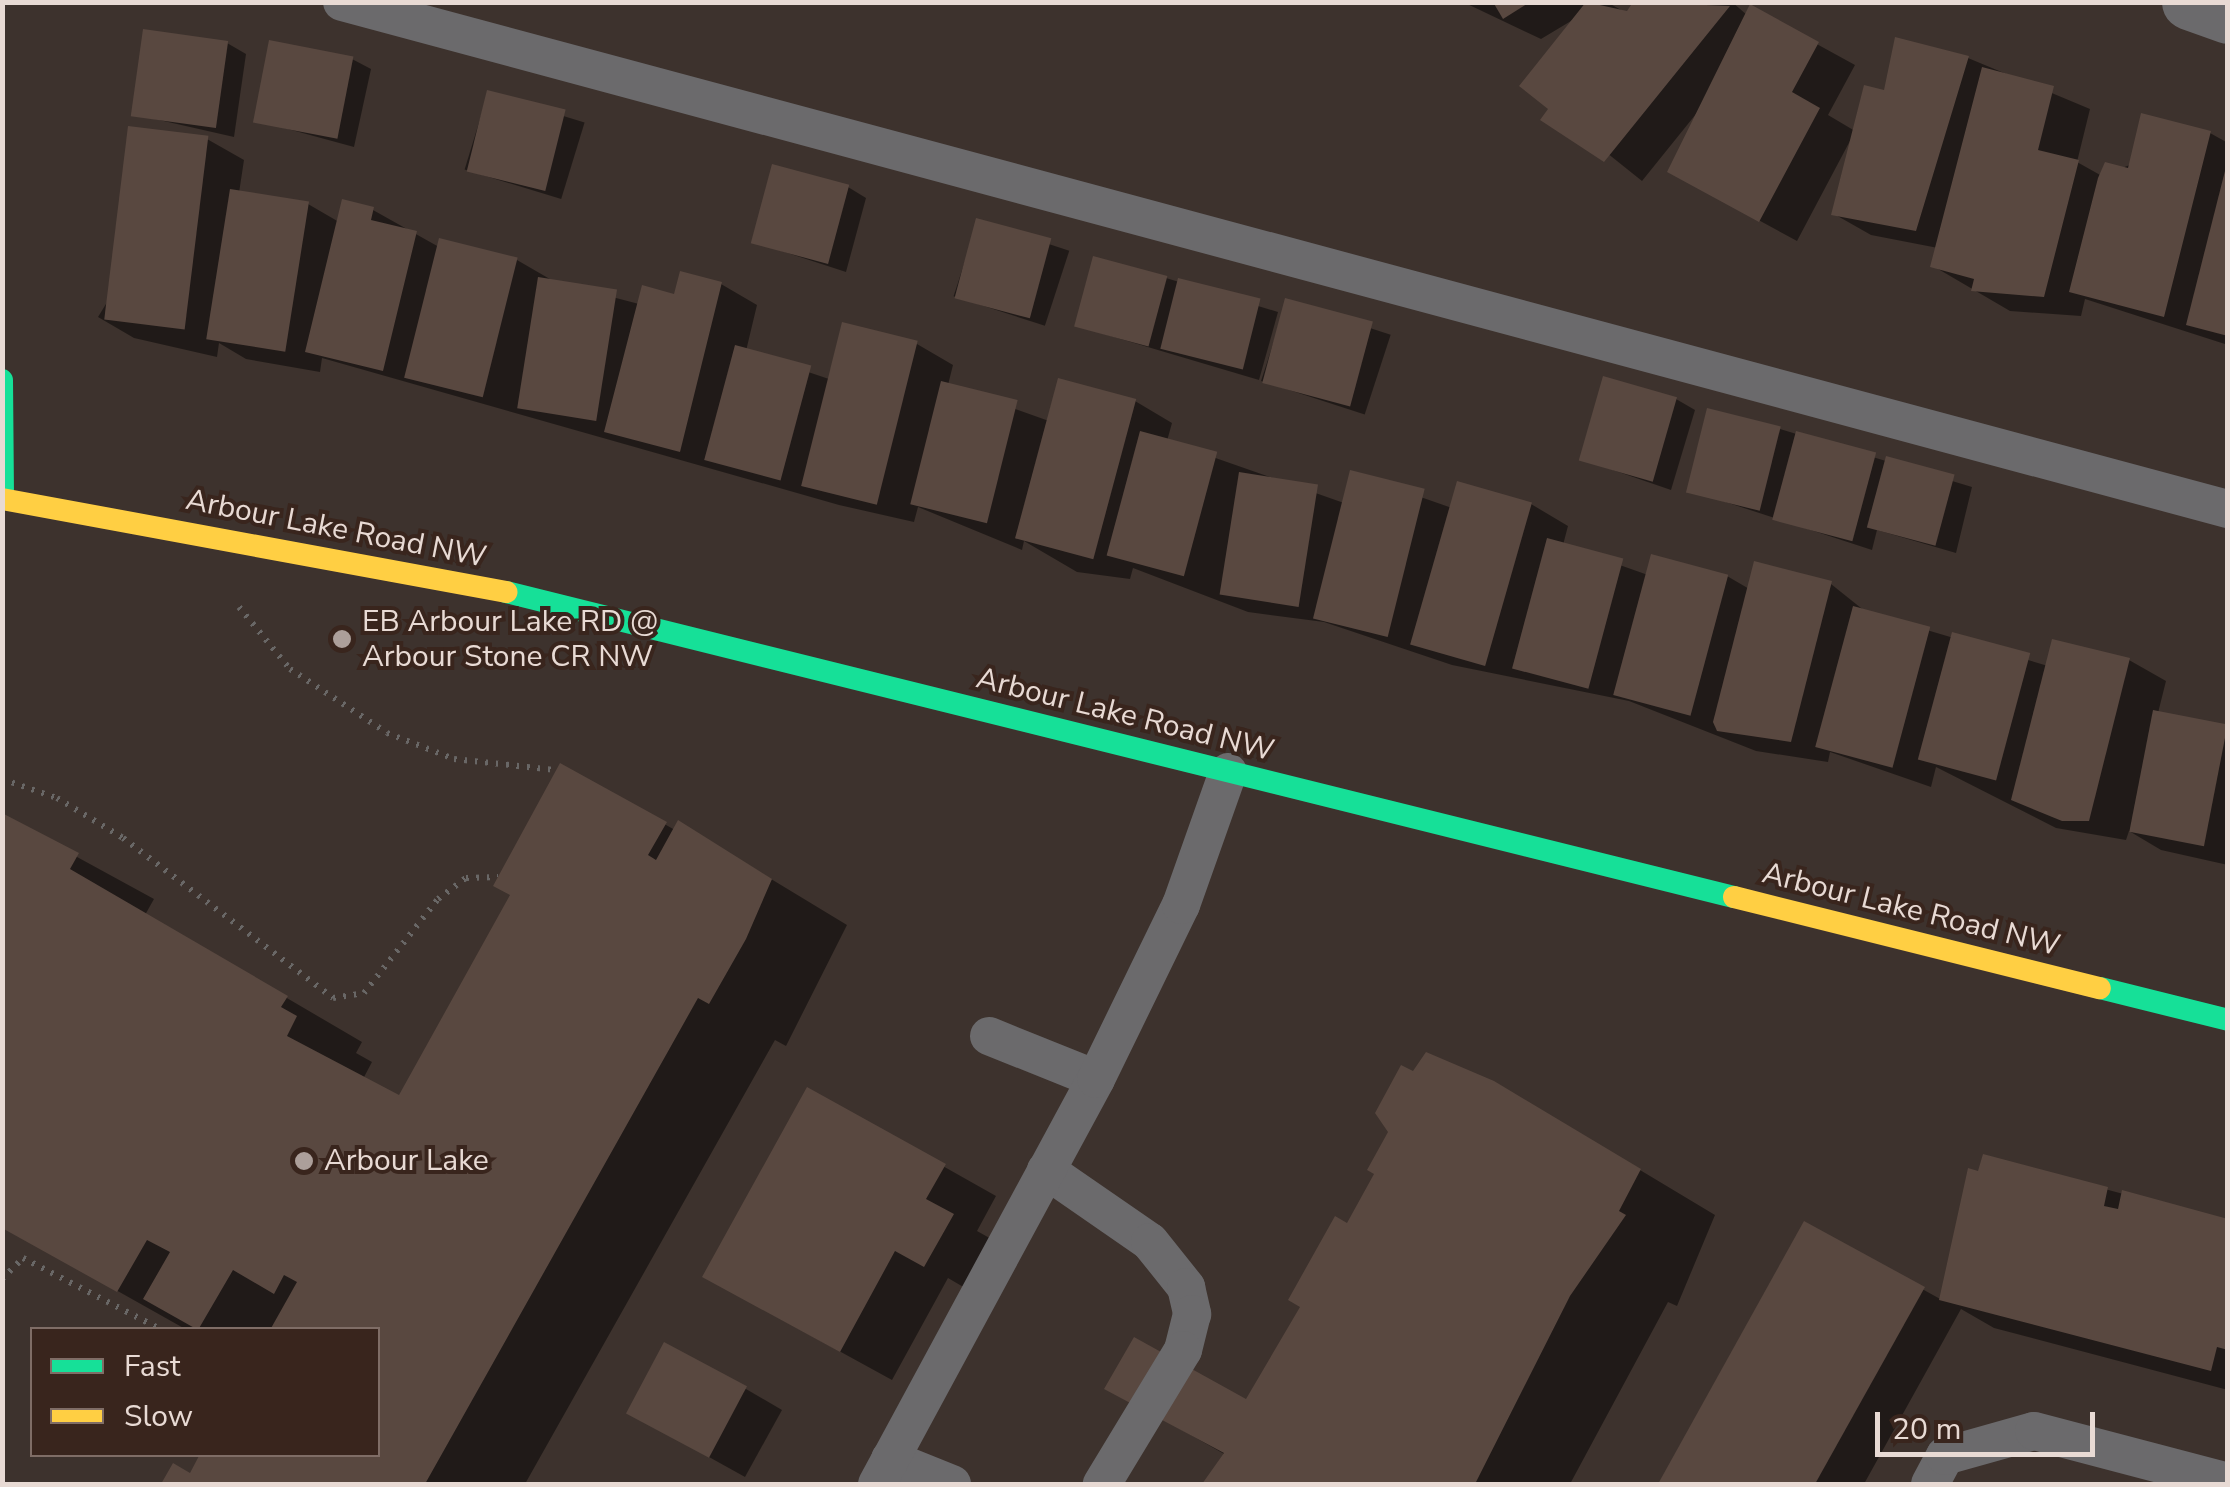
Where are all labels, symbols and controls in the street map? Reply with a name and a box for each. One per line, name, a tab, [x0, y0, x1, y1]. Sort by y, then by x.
street label: Arbour Lake Road NW	[183, 482, 489, 576]
place label: EB Arbour Lake RD @ Arbour Stone CR NW	[362, 604, 658, 674]
marker: EB Arbour Lake RD @ Arbour Stone CR NW	[331, 628, 353, 650]
street label: Arbour Lake Road NW	[973, 661, 1277, 769]
street label: Arbour Lake Road NW	[1759, 856, 2063, 964]
place label: Arbour Lake	[324, 1143, 489, 1179]
marker: Arbour Lake	[293, 1150, 315, 1172]
legend	[30, 1327, 380, 1457]
text: Fast	[124, 1346, 181, 1387]
scale bar	[1880, 1392, 2100, 1454]
text: Slow	[124, 1396, 193, 1437]
text: 20 m	[1892, 1409, 1961, 1450]

